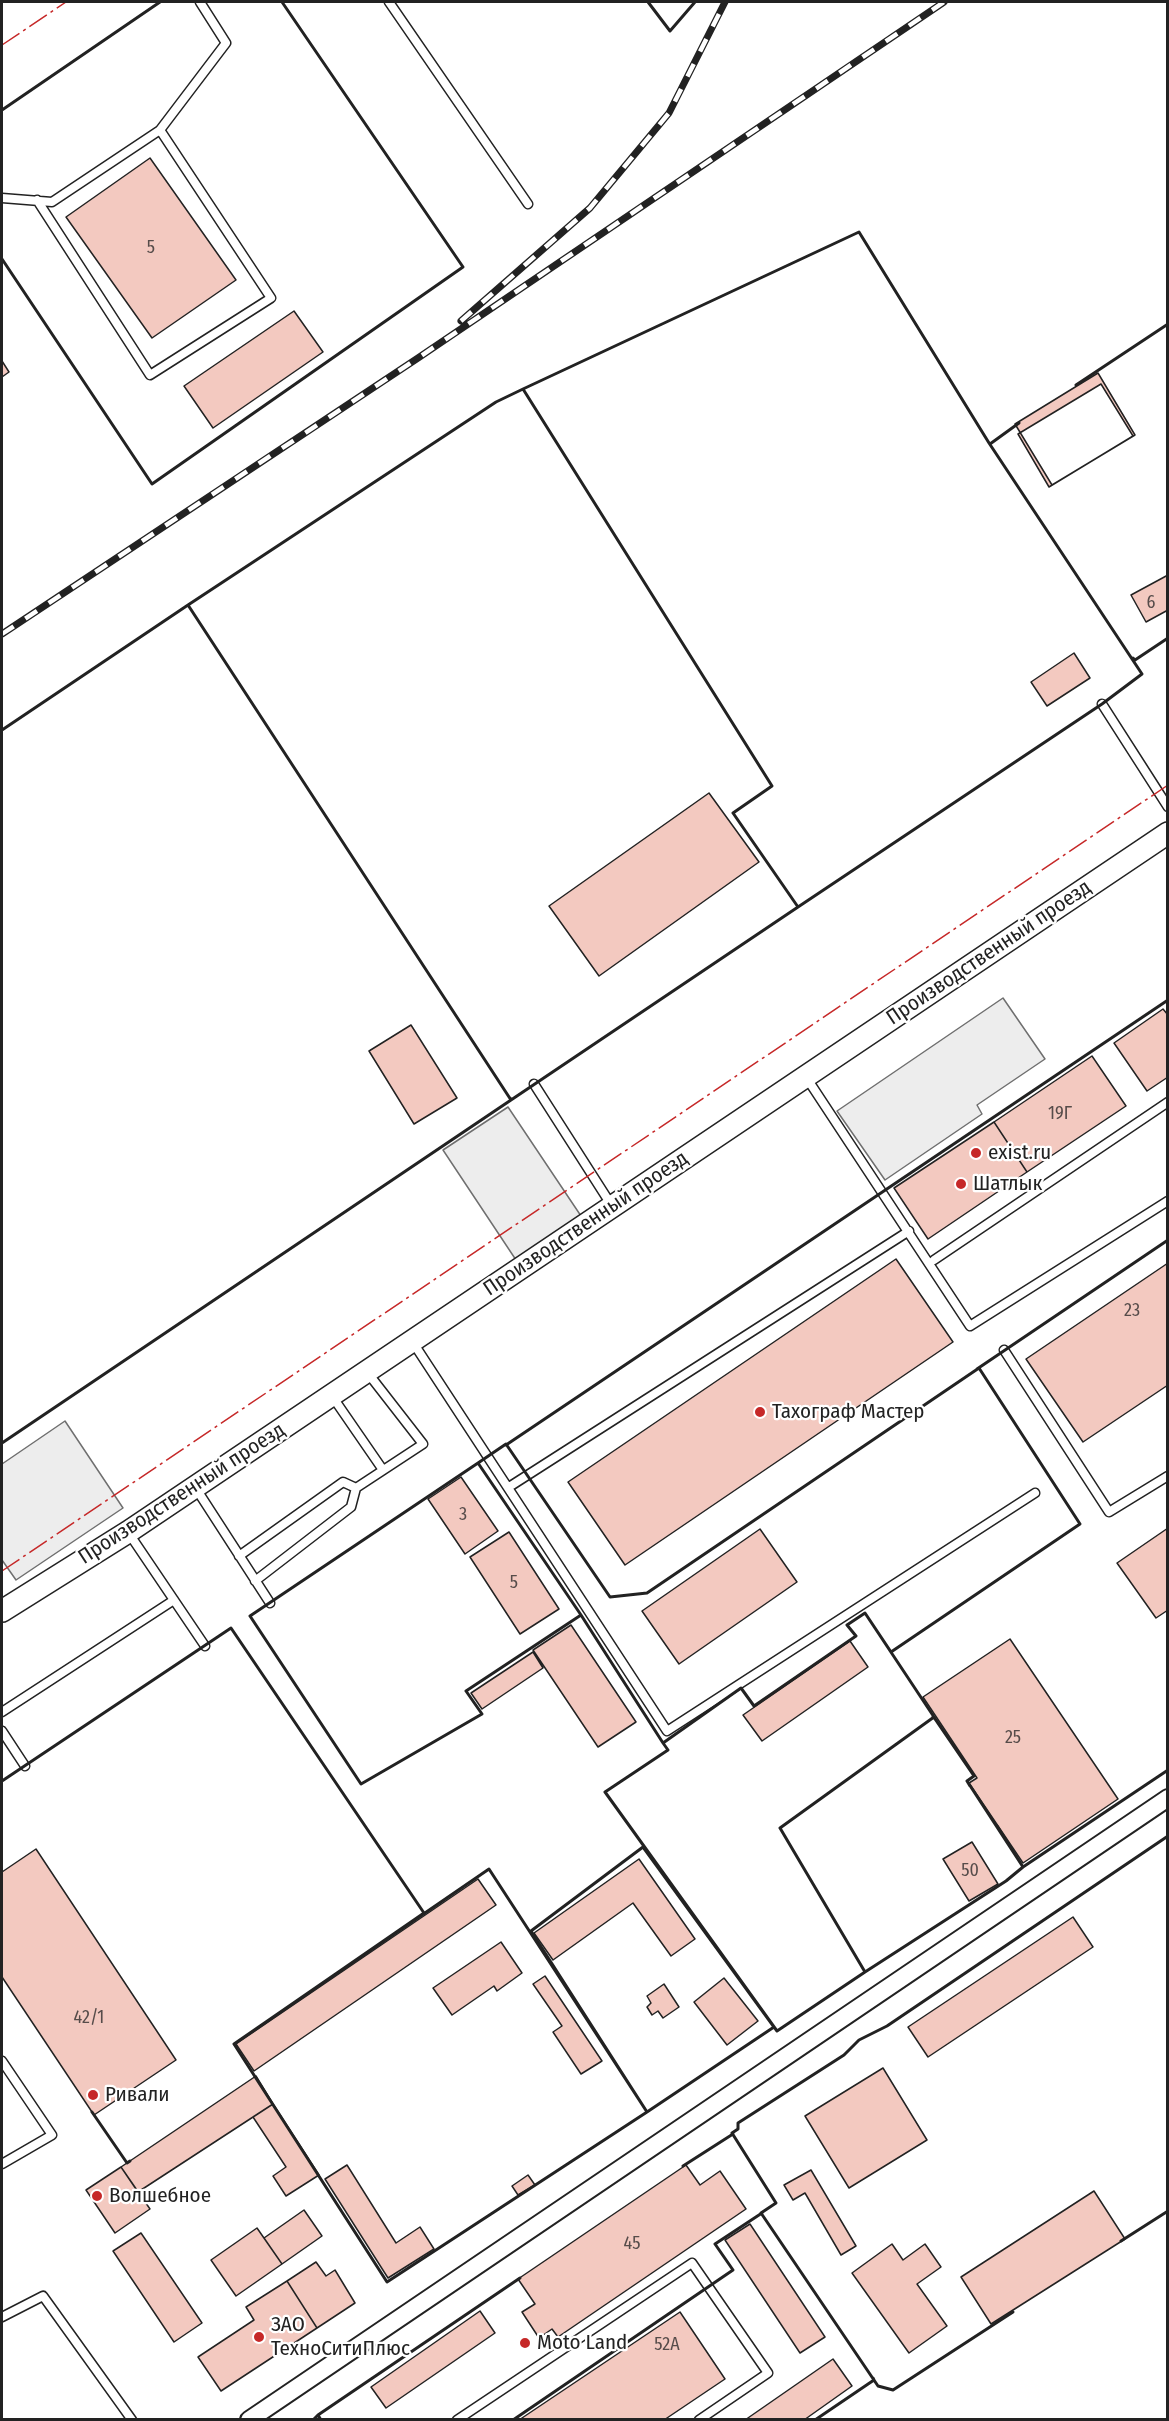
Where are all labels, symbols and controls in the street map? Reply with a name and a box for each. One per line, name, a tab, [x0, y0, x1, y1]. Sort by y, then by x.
house number: 5	[147, 237, 155, 259]
house number: 6	[1147, 592, 1155, 614]
street label: Производственный проезд	[882, 875, 1096, 1031]
house number: 19Г	[1048, 1103, 1072, 1125]
place label: exist.ru	[988, 1140, 1051, 1166]
street label: Производственный проезд	[479, 1146, 693, 1302]
marker: exist.ru	[969, 1146, 983, 1160]
place label: Шатлык	[973, 1171, 1042, 1197]
marker: Шатлык	[954, 1177, 968, 1191]
house number: 23	[1124, 1300, 1140, 1322]
place label: Тахограф Мастер	[772, 1399, 925, 1425]
marker: Тахограф Мастер	[753, 1405, 767, 1419]
street label: Производственный проезд	[74, 1418, 290, 1570]
house number: 3	[459, 1504, 467, 1526]
house number: 5	[510, 1572, 518, 1594]
house number: 25	[1005, 1727, 1021, 1749]
house number: 50	[961, 1860, 979, 1882]
house number: 42/1	[74, 2007, 104, 2029]
place label: Ривали	[105, 2082, 170, 2108]
marker: Ривали	[86, 2088, 100, 2102]
place label: Волшебное	[109, 2183, 211, 2209]
marker: Волшебное	[90, 2189, 104, 2203]
house number: 45	[624, 2233, 640, 2255]
place label: ЗАО ТехноСитиПлюс	[271, 2312, 410, 2362]
marker: ЗАО ТехноСитиПлюс	[252, 2330, 266, 2344]
place label: Moto Land	[537, 2330, 627, 2356]
house number: 52А	[654, 2334, 680, 2356]
marker: Moto Land	[518, 2336, 532, 2350]

